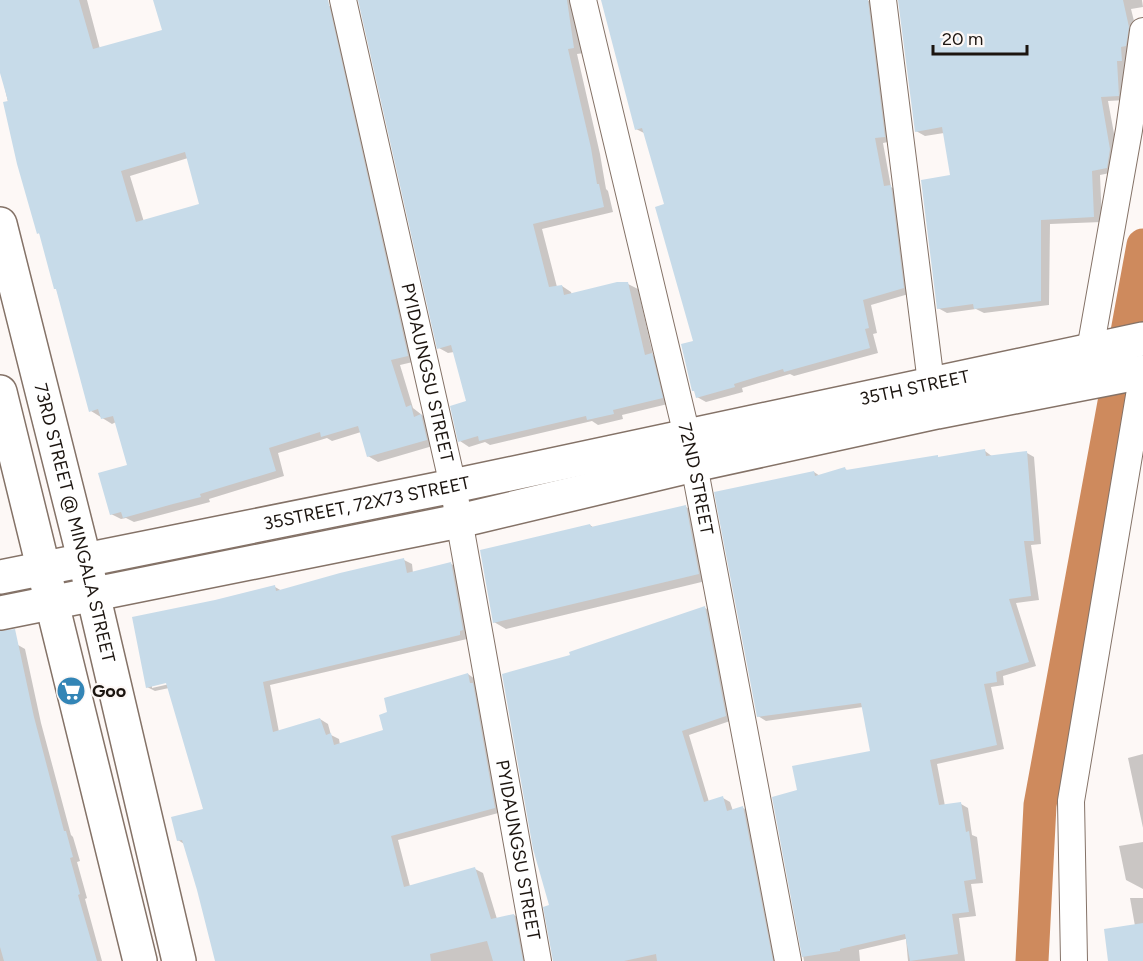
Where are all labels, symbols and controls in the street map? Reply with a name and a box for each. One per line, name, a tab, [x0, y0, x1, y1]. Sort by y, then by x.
scale bar	[933, 18, 1028, 56]
text: 20 m	[942, 28, 983, 50]
street label: PYIDAUNGSU STREET	[396, 281, 458, 464]
street label: 35TH STREET	[858, 365, 972, 410]
street label: 73RD STREET @ MINGALA STREET	[29, 381, 120, 665]
street label: 72ND STREET	[673, 421, 718, 537]
street label: 35STREET, 72X73 STREET	[261, 472, 472, 535]
supermarket icon: Goo	[55, 675, 87, 707]
place label: Goo	[92, 680, 126, 702]
street label: PYIDAUNGSU STREET	[491, 758, 545, 942]

